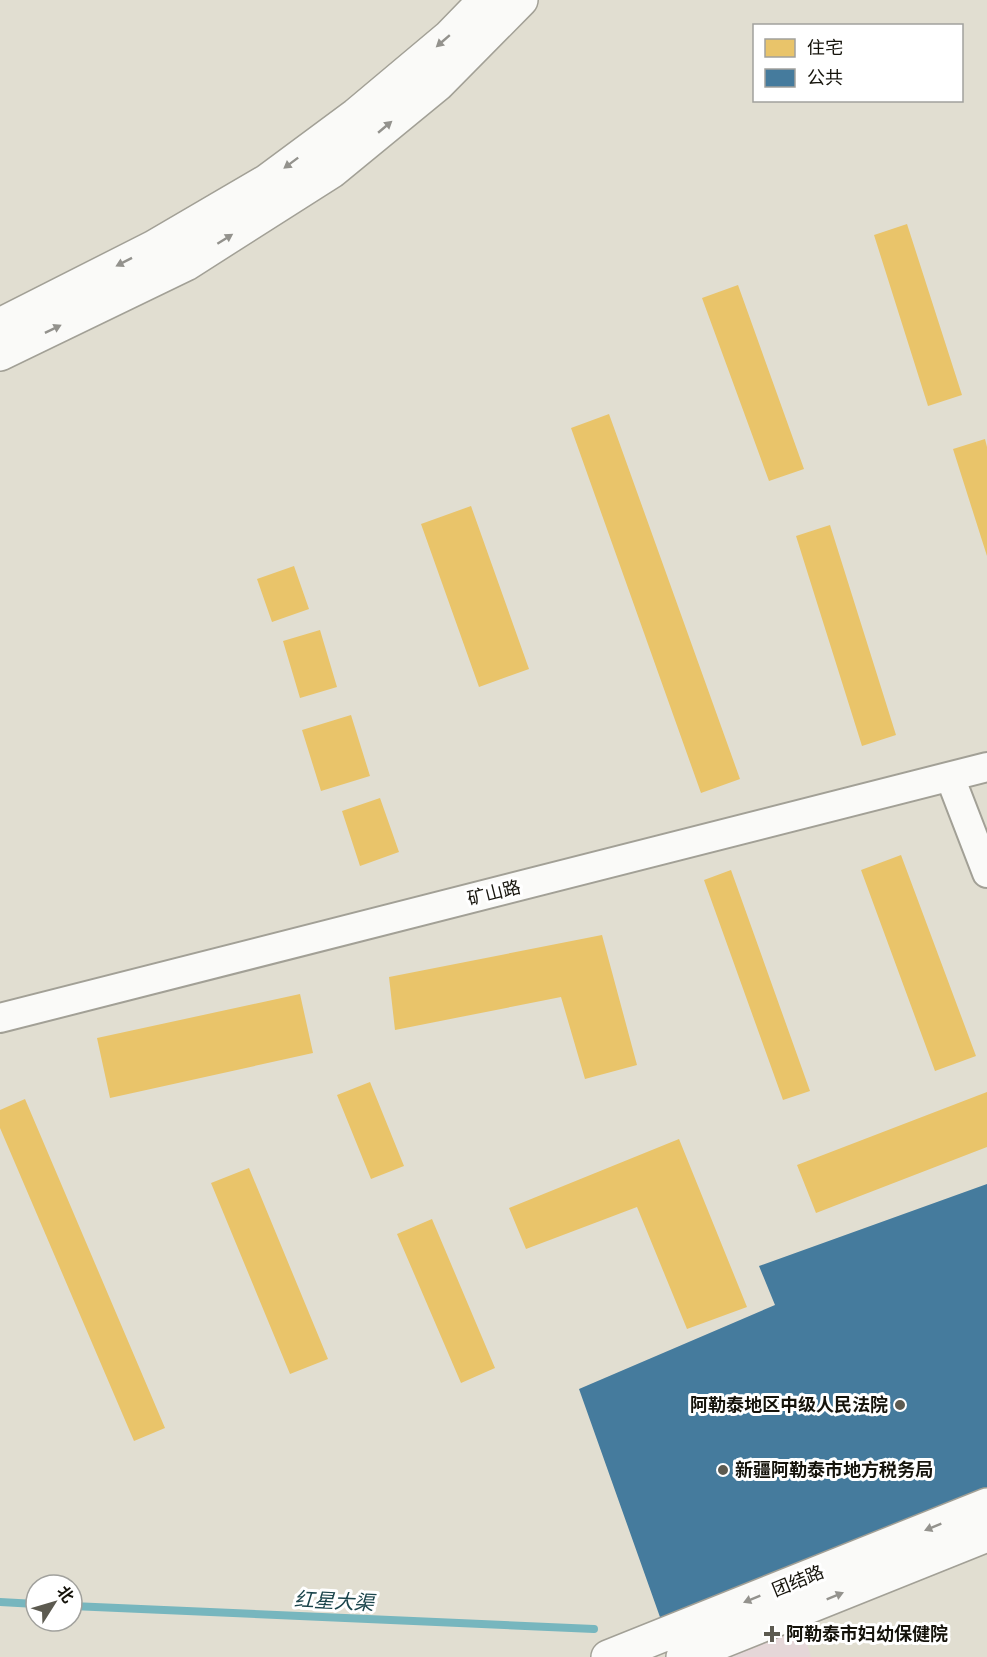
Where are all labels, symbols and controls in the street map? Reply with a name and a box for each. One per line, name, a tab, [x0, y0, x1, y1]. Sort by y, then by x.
legend	[753, 24, 963, 102]
one-way arrow	[436, 34, 451, 47]
text: 住宅	[807, 36, 843, 58]
text: 公共	[807, 66, 843, 88]
one-way arrow	[377, 121, 393, 134]
one-way arrow	[284, 157, 300, 169]
one-way arrow	[217, 233, 234, 244]
one-way arrow	[115, 258, 132, 267]
one-way arrow	[44, 324, 61, 333]
street label: 矿山路	[465, 875, 523, 909]
place label: 阿勒泰地区中级人民法院	[690, 1393, 888, 1415]
marker: 阿勒泰地区中级人民法院	[893, 1398, 907, 1412]
place label: 新疆阿勒泰市地方税务局	[735, 1458, 933, 1480]
marker: 新疆阿勒泰市地方税务局	[716, 1463, 730, 1477]
one-way arrow	[923, 1522, 941, 1532]
street label: 团结路	[768, 1560, 827, 1600]
north arrow	[24, 1573, 84, 1633]
text: 北	[53, 1582, 79, 1606]
water label: 红星大渠	[293, 1586, 378, 1614]
one-way arrow	[826, 1591, 844, 1601]
one-way arrow	[742, 1594, 760, 1604]
place label: 阿勒泰市妇幼保健院	[786, 1622, 948, 1644]
marker: 阿勒泰市妇幼保健院	[763, 1625, 781, 1643]

